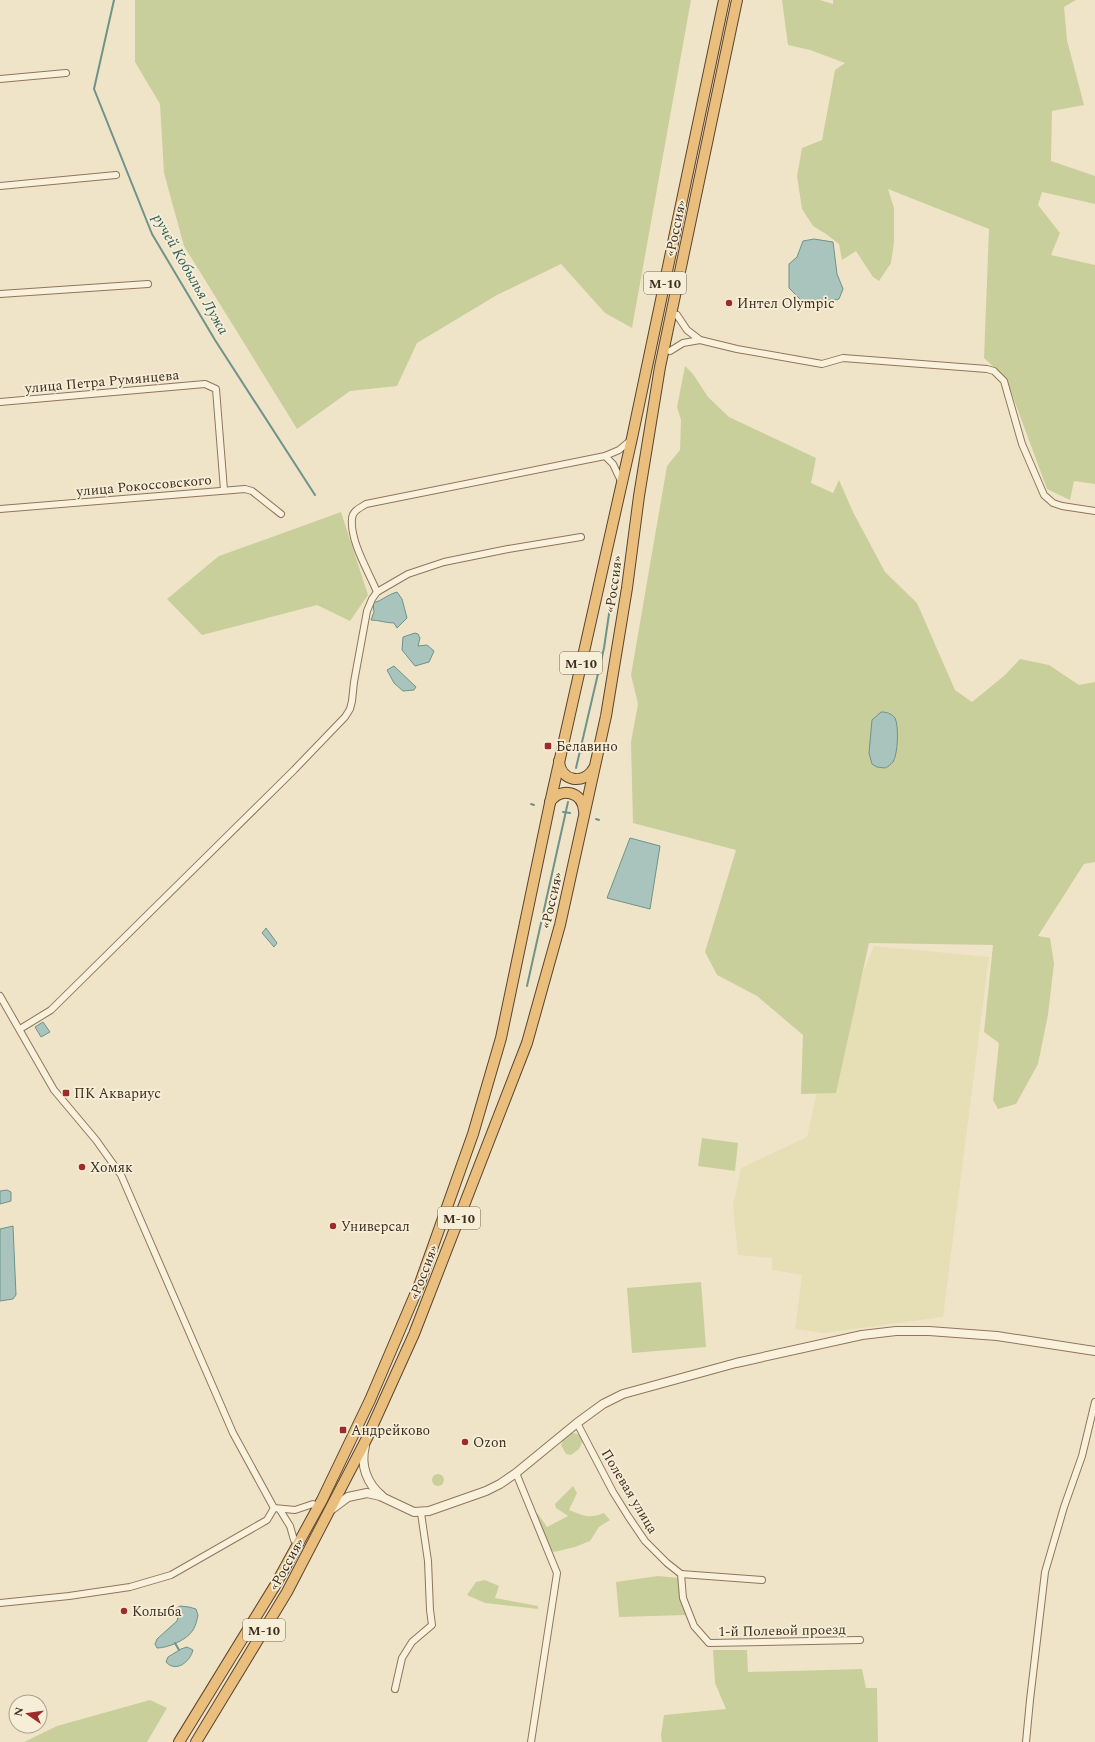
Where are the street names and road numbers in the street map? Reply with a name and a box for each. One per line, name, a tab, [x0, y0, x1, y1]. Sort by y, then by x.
street label: «Россия»	[659, 198, 692, 258]
road number: М-10	[644, 272, 686, 294]
street label: улица Петра Румянцева	[23, 364, 180, 399]
street label: улица Рокоссовского	[74, 469, 213, 502]
street label: «Россия»	[599, 554, 628, 614]
road number: М-10	[560, 652, 602, 674]
street label: «Россия»	[535, 870, 568, 930]
road number: М-10	[438, 1207, 480, 1229]
street label: «Россия»	[403, 1242, 444, 1303]
street label: Полевая улица	[596, 1445, 663, 1538]
street label: «Россия»	[263, 1534, 309, 1594]
road number: М-10	[243, 1619, 285, 1641]
street label: 1-й Полевой проезд	[718, 1619, 846, 1642]

